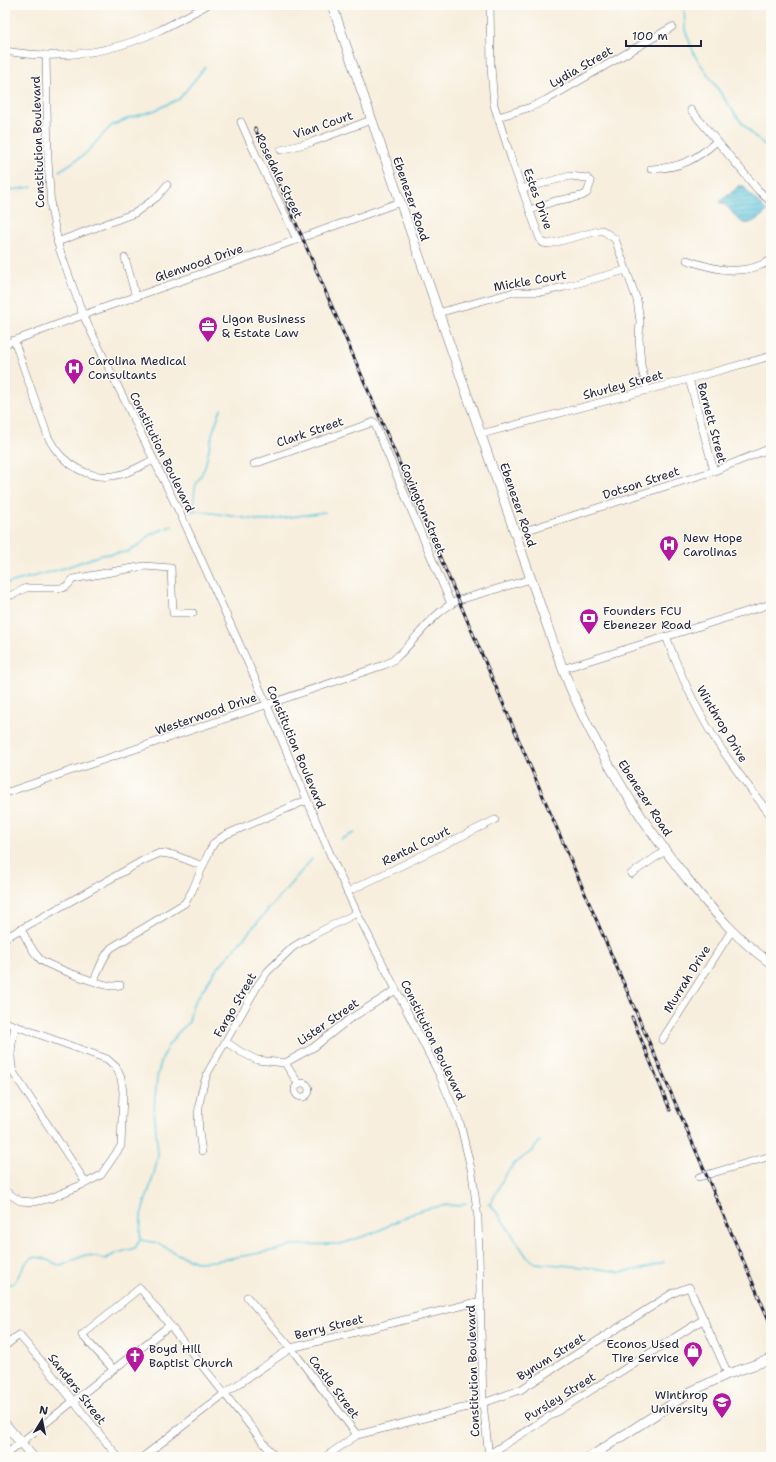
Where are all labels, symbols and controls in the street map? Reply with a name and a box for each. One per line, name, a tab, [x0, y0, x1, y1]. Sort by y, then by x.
scale bar	[626, 22, 701, 48]
text: 100 m	[632, 28, 668, 44]
street label: Lydia Street	[546, 42, 616, 92]
street label: Constitution Boulevard	[28, 75, 48, 208]
street label: Vian Court	[291, 107, 355, 143]
street label: Rosedale Street	[252, 131, 306, 221]
street label: Ebenezer Road	[389, 155, 433, 244]
street label: Estes Drive	[520, 166, 557, 232]
street label: Glenwood Drive	[153, 240, 246, 286]
street label: Mickle Court	[492, 267, 568, 295]
place label: Ligon Business & Estate Law	[222, 311, 306, 341]
office icon: Ligon Business & Estate Law	[197, 315, 219, 343]
place label: Carolina Medical Consultants	[88, 353, 187, 383]
hospital icon: Carolina Medical Consultants	[63, 357, 85, 385]
street label: Shurley Street	[581, 367, 665, 403]
street label: Barnett Street	[694, 381, 730, 465]
street label: Constitution Boulevard	[126, 389, 198, 515]
street label: Clark Street	[274, 413, 346, 451]
street label: Covington Street	[397, 461, 449, 557]
street label: Ebenezer Road	[496, 461, 540, 550]
street label: Dotson Street	[601, 463, 681, 503]
place label: New Hope Carolinas	[683, 530, 743, 560]
hospital icon: New Hope Carolinas	[658, 534, 680, 562]
place label: Founders FCU Ebenezer Road	[603, 603, 692, 633]
bank icon: Founders FCU Ebenezer Road	[578, 607, 600, 635]
street label: Constitution Boulevard	[263, 683, 329, 811]
street label: Winthrop Drive	[693, 683, 751, 766]
street label: Westerwood Drive	[153, 689, 259, 739]
street label: Ebenezer Road	[614, 757, 676, 840]
street label: Rental Court	[379, 823, 453, 869]
street label: Murrah Drive	[660, 942, 714, 1016]
street label: Fargo Street	[210, 970, 260, 1040]
street label: Constitution Boulevard	[397, 977, 469, 1103]
street label: Lister Street	[294, 995, 362, 1049]
street label: Constitution Boulevard	[463, 1304, 483, 1437]
street label: Berry Street	[293, 1311, 365, 1343]
street label: Bynum Street	[514, 1330, 588, 1384]
place label: Econos Used Tire Service	[606, 1336, 679, 1366]
shop icon: Econos Used Tire Service	[682, 1340, 704, 1368]
place label: Boyd Hill Baptist Church	[149, 1341, 233, 1371]
church icon: Boyd Hill Baptist Church	[124, 1345, 146, 1373]
street label: Sanders Street	[44, 1350, 110, 1428]
street label: Castle Street	[305, 1352, 363, 1422]
street label: Pursley Street	[521, 1369, 599, 1425]
place label: Winthrop University	[651, 1387, 708, 1417]
school or university icon: Winthrop University	[711, 1391, 733, 1419]
north arrow	[22, 1400, 62, 1440]
text: N	[38, 1403, 50, 1419]

